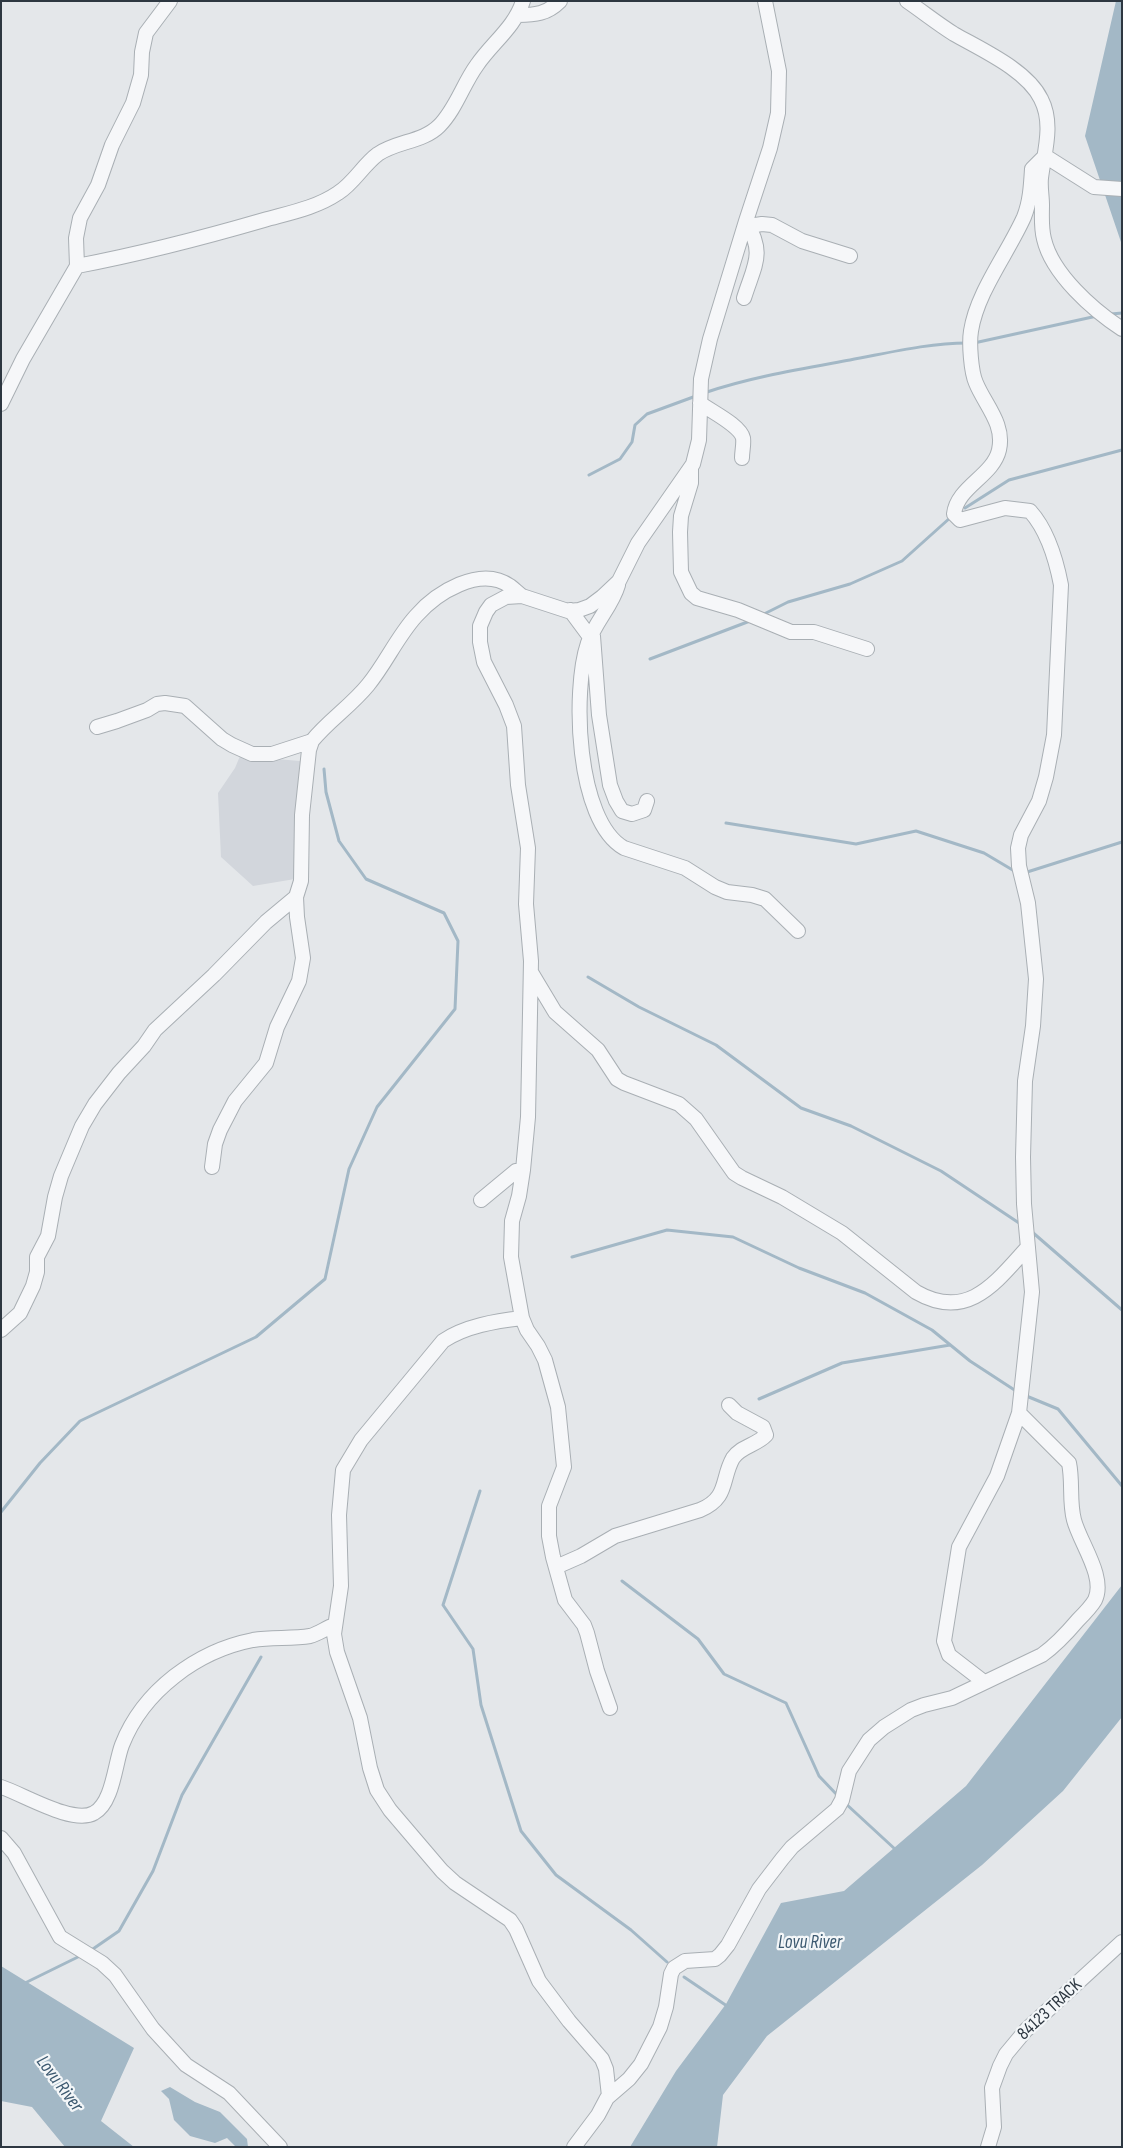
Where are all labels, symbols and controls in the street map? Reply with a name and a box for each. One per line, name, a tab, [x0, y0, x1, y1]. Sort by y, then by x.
water label: Lovu River	[778, 1932, 842, 1954]
street label: 84123 TRACK	[1013, 1975, 1087, 2045]
water label: Lovu River	[31, 2052, 87, 2116]

